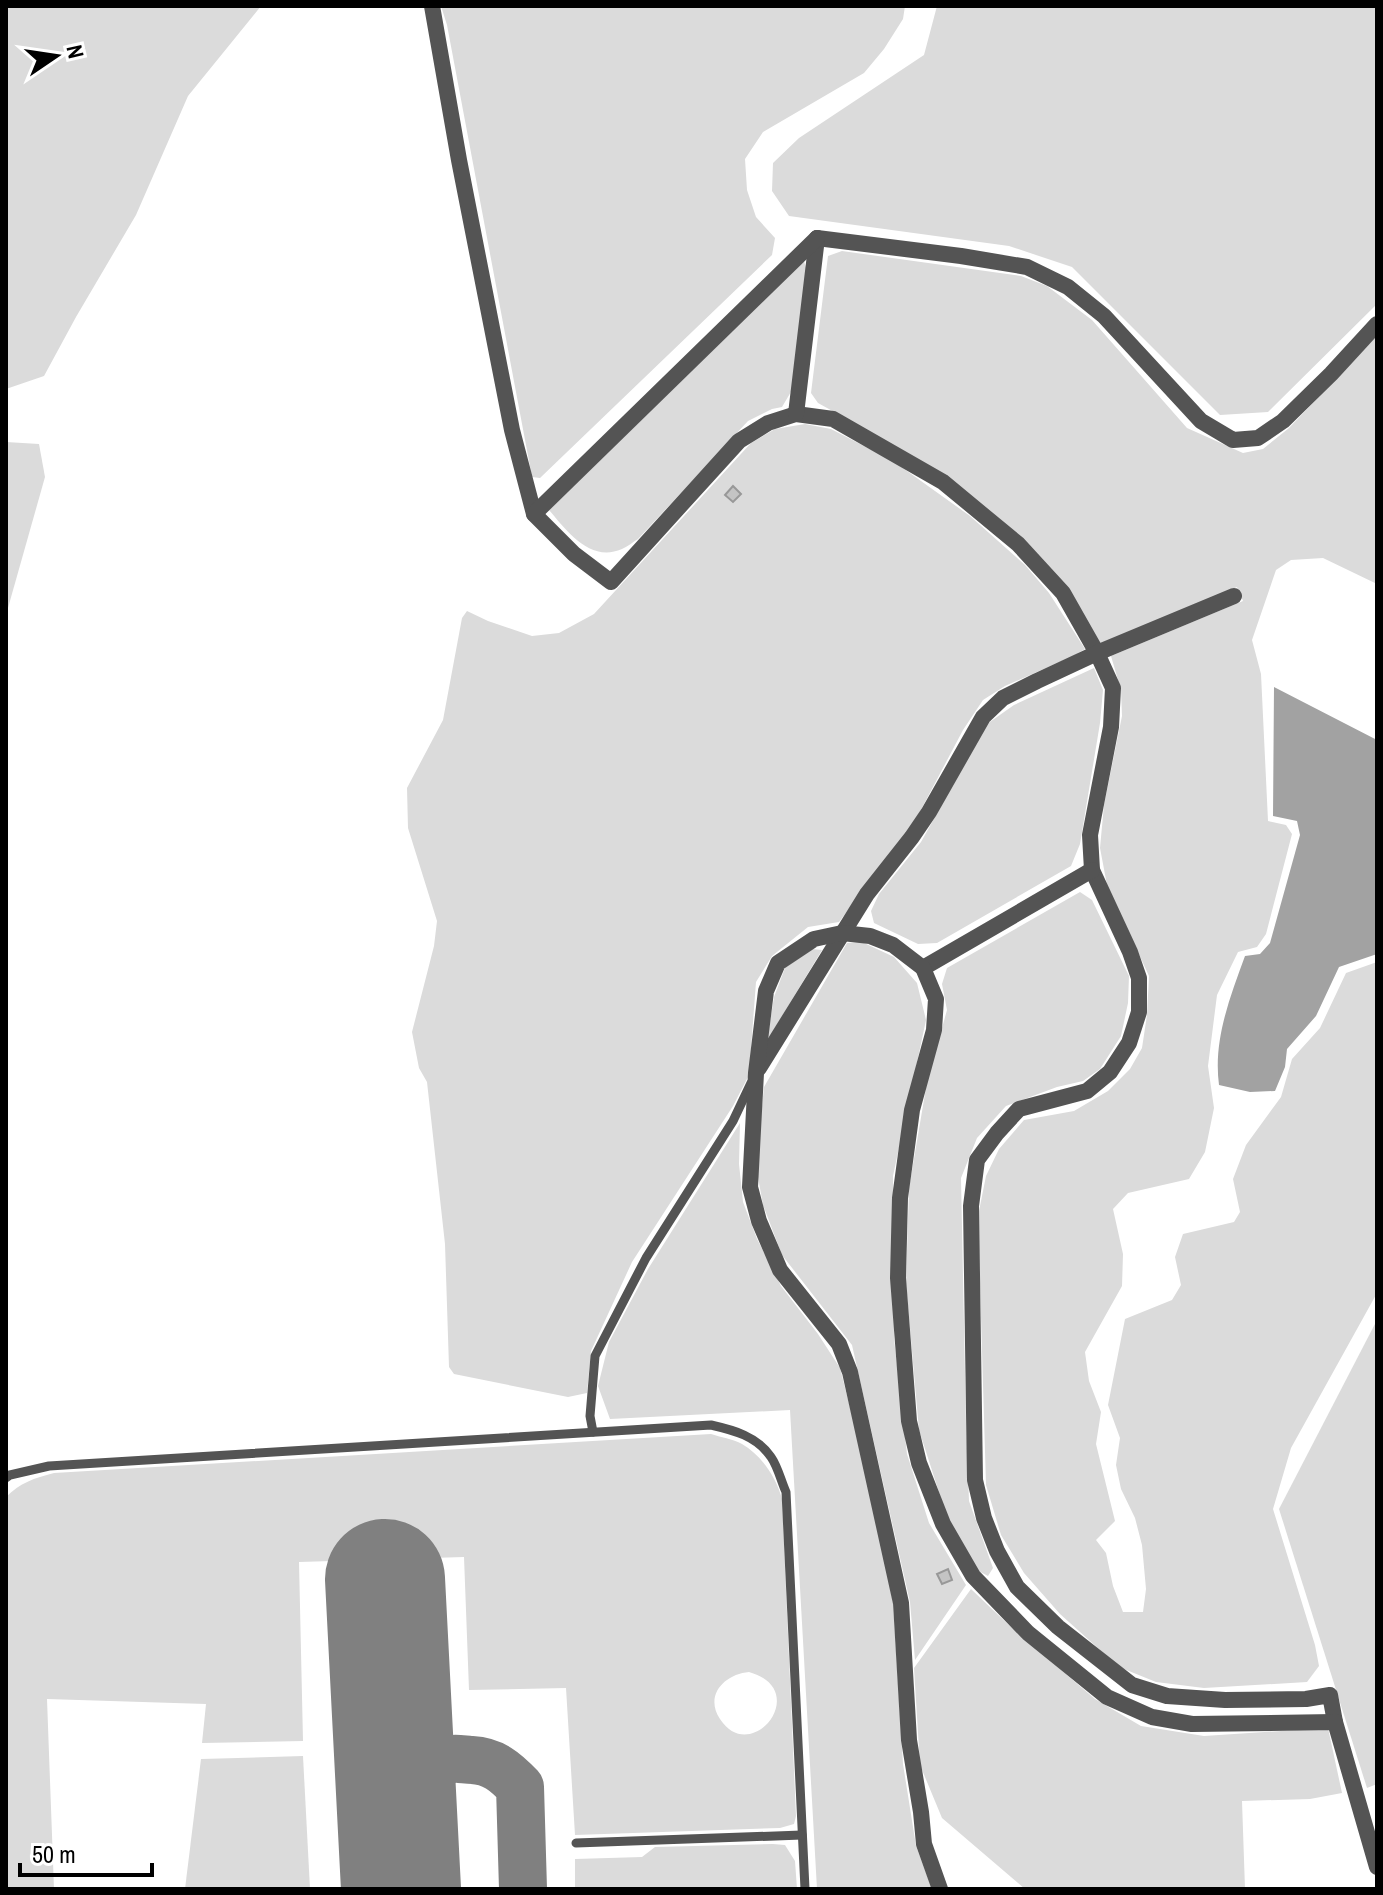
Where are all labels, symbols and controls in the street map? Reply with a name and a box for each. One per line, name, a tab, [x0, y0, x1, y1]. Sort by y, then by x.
north arrow	[16, 16, 96, 96]
text: N	[59, 42, 92, 61]
scale bar	[20, 1827, 152, 1877]
text: 50 m	[32, 1838, 76, 1870]

